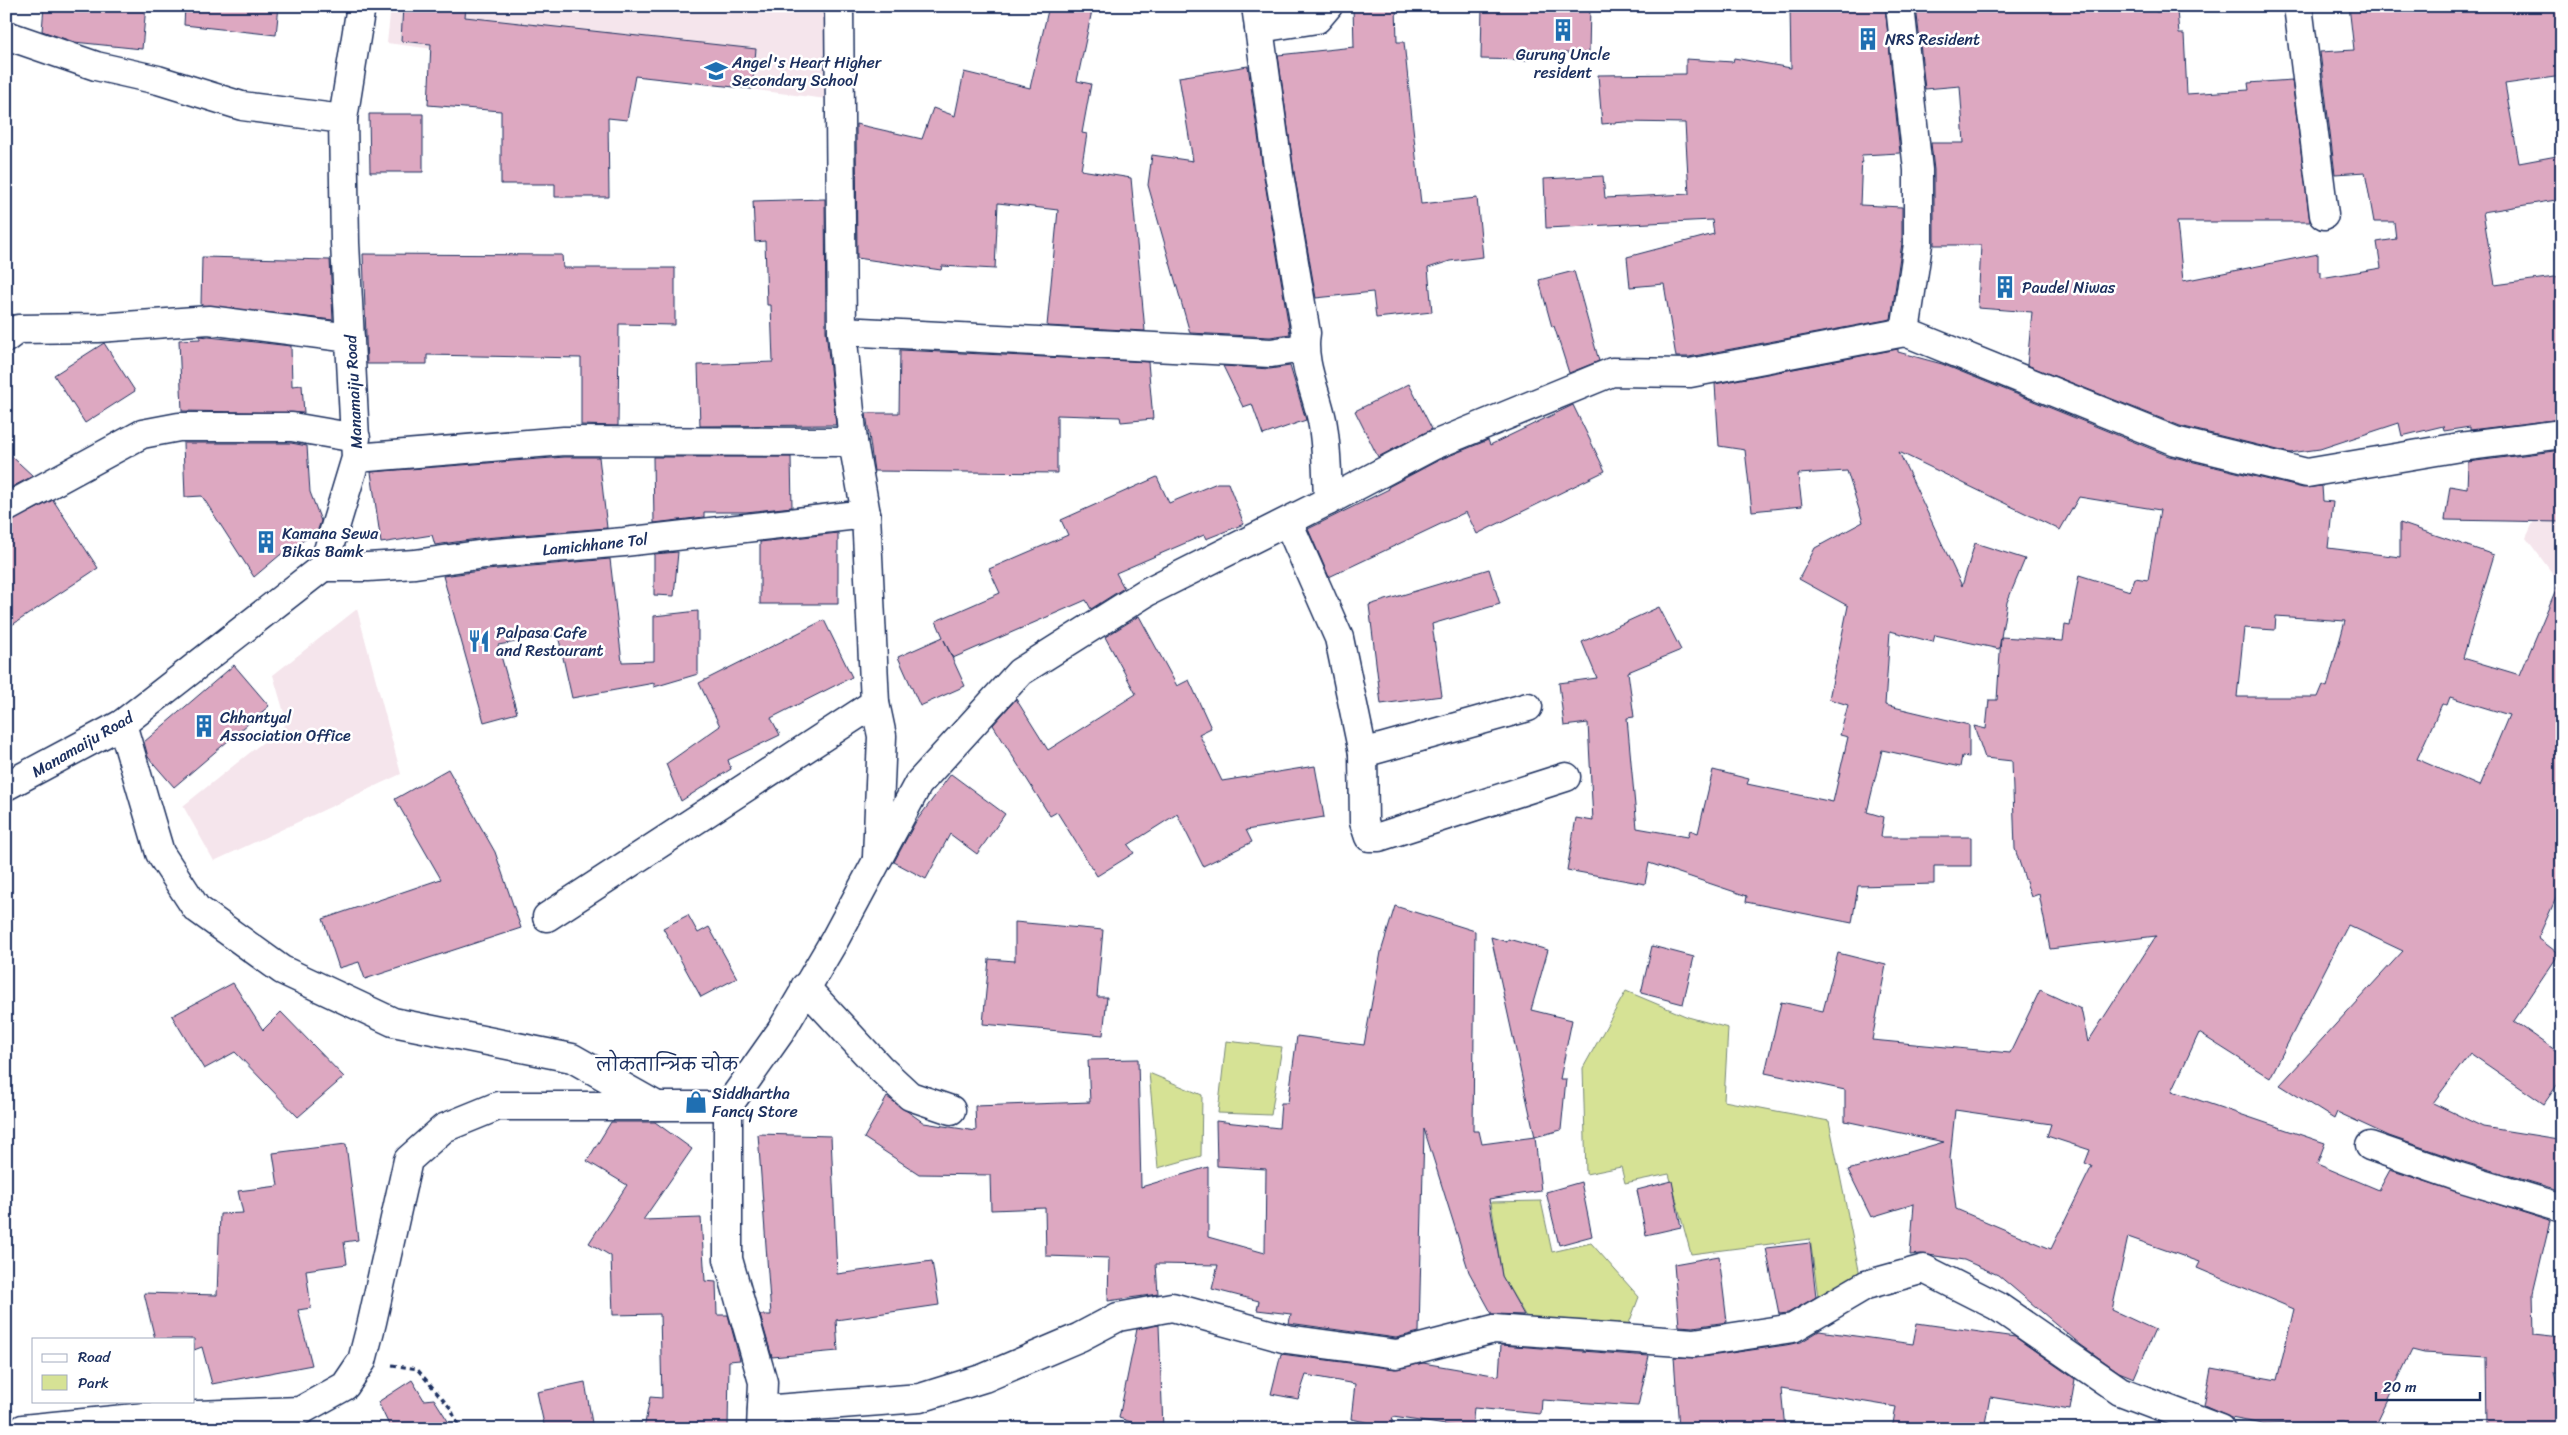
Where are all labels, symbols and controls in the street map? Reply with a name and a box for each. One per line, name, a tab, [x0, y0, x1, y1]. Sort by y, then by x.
building icon: Gurung Uncle resident	[1550, 17, 1576, 43]
place label: NRS Resident	[1885, 25, 1980, 54]
building icon: NRS Resident	[1855, 26, 1881, 52]
place label: Gurung Uncle resident	[1516, 40, 1610, 87]
place label: Angel's Heart Higher Secondary School	[731, 48, 883, 95]
school or university icon: Angel's Heart Higher Secondary School	[703, 58, 729, 84]
place label: Paudel Niwas	[2022, 273, 2116, 302]
building icon: Paudel Niwas	[1992, 274, 2018, 300]
street label: Manamaiju Road	[336, 333, 371, 450]
place label: Kamana Sewa Bikas Bamk	[282, 519, 379, 566]
street label: Lamichhane Tol	[541, 524, 650, 564]
building icon: Kamana Sewa Bikas Bamk	[253, 529, 279, 555]
place label: Palpasa Cafe and Restourant	[496, 618, 604, 665]
restaurant icon: Palpasa Cafe and Restourant	[466, 628, 492, 654]
street label: Manamaiju Road	[26, 703, 140, 785]
place label: Chhantyal Association Office	[219, 703, 351, 750]
building icon: Chhantyal Association Office	[191, 713, 217, 739]
district label: लोकतान्त्रिक चोक	[595, 1049, 740, 1081]
place label: Siddhartha Fancy Store	[712, 1079, 798, 1126]
shop icon: Siddhartha Fancy Store	[683, 1089, 709, 1115]
legend	[32, 1338, 195, 1402]
text: Road	[78, 1344, 111, 1370]
text: Park	[78, 1370, 109, 1396]
scale bar	[2376, 1370, 2479, 1402]
text: 20 m	[2383, 1374, 2417, 1400]

